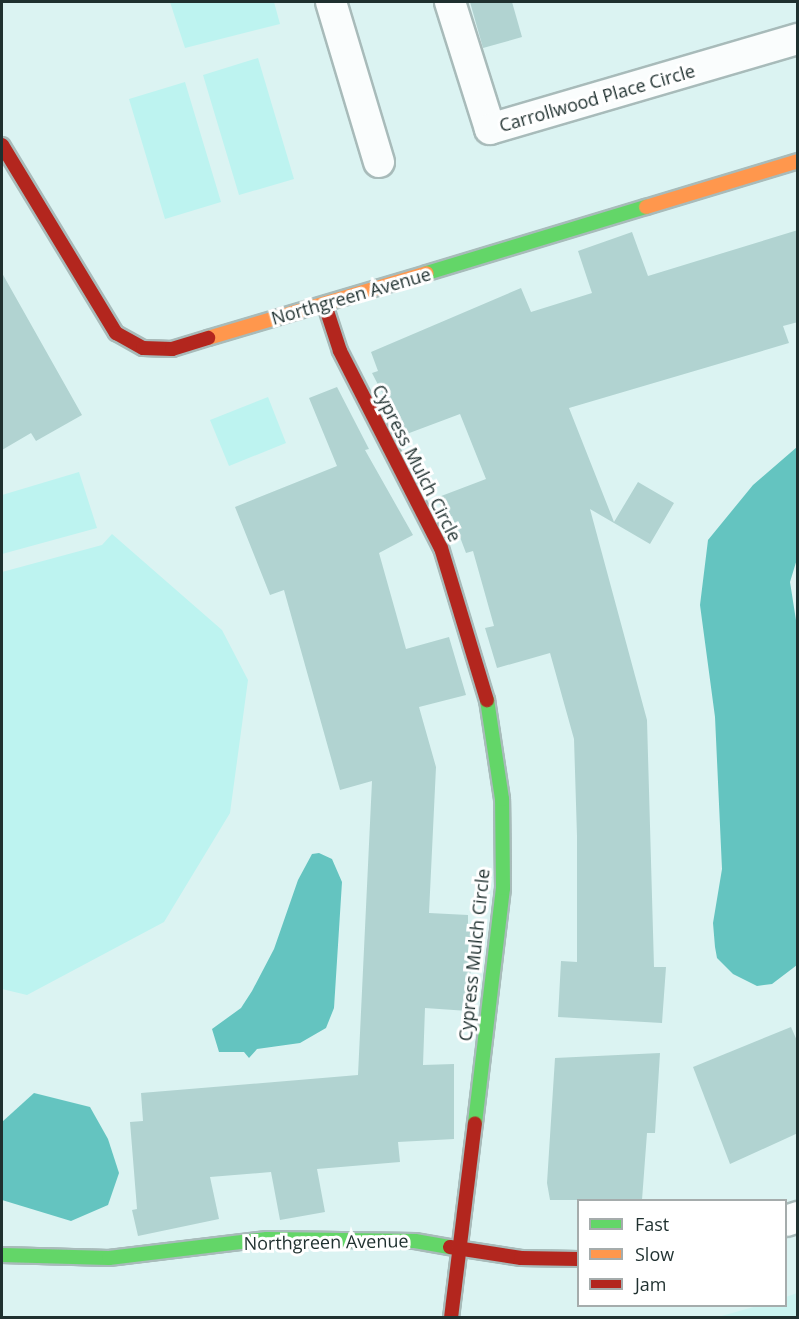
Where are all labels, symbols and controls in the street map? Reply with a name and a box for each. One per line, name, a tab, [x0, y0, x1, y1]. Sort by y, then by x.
street label: Carrollwood Place Circle	[497, 60, 697, 136]
street label: Northgreen Avenue	[269, 263, 433, 329]
street label: Cypress Mulch Circle	[368, 381, 466, 545]
street label: Cypress Mulch Circle	[454, 868, 494, 1042]
legend	[577, 1199, 787, 1307]
text: Fast	[635, 1212, 669, 1236]
street label: Northgreen Avenue	[243, 1230, 409, 1254]
text: Slow	[635, 1242, 674, 1266]
text: Jam	[635, 1272, 667, 1296]

